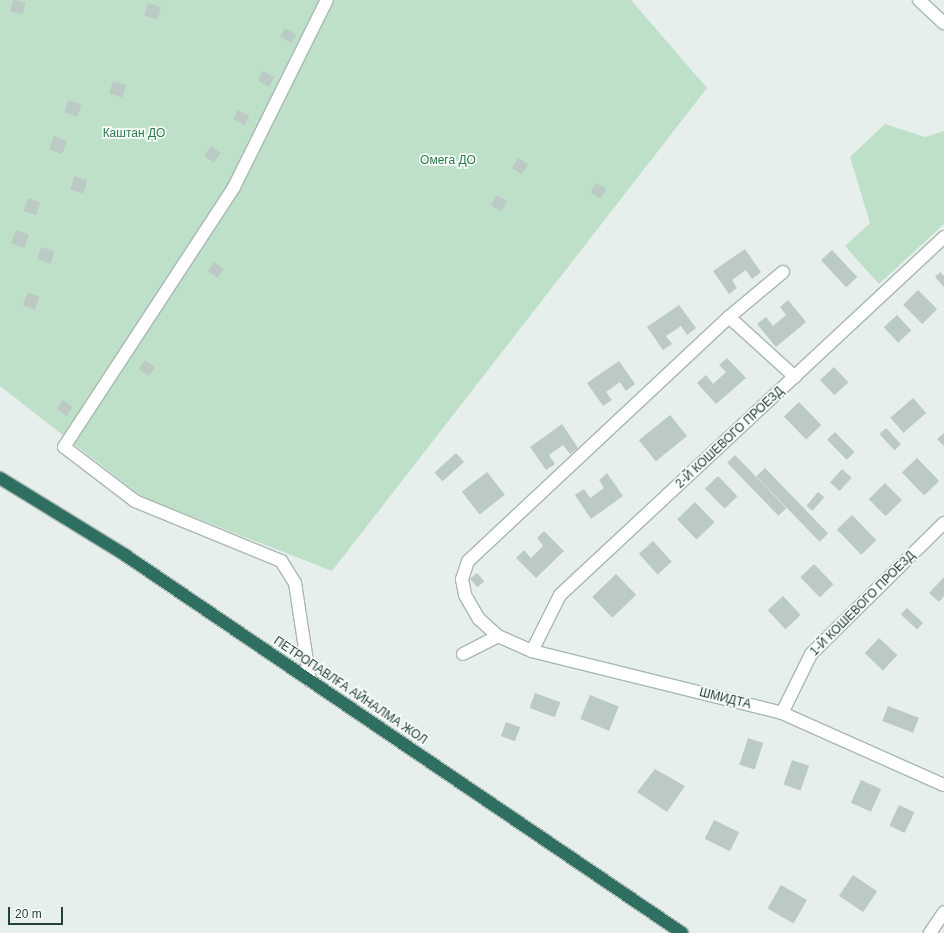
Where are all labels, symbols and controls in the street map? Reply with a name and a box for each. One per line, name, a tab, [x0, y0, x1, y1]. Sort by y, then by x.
park label: Каштан ДО	[103, 127, 165, 141]
park label: Омега ДО	[420, 154, 476, 168]
street label: 2-Й КОШЕВОГО ПРОЕЗД	[673, 384, 787, 492]
street label: 1-Й КОШЕВОГО ПРОЕЗД	[808, 549, 918, 659]
street label: ПЕТРОПАВЛҒА АЙНАЛМА ЖОЛ	[271, 634, 429, 748]
street label: ШМИДТА	[698, 686, 752, 712]
scale bar	[10, 899, 65, 925]
text: 20 m	[15, 907, 42, 921]

